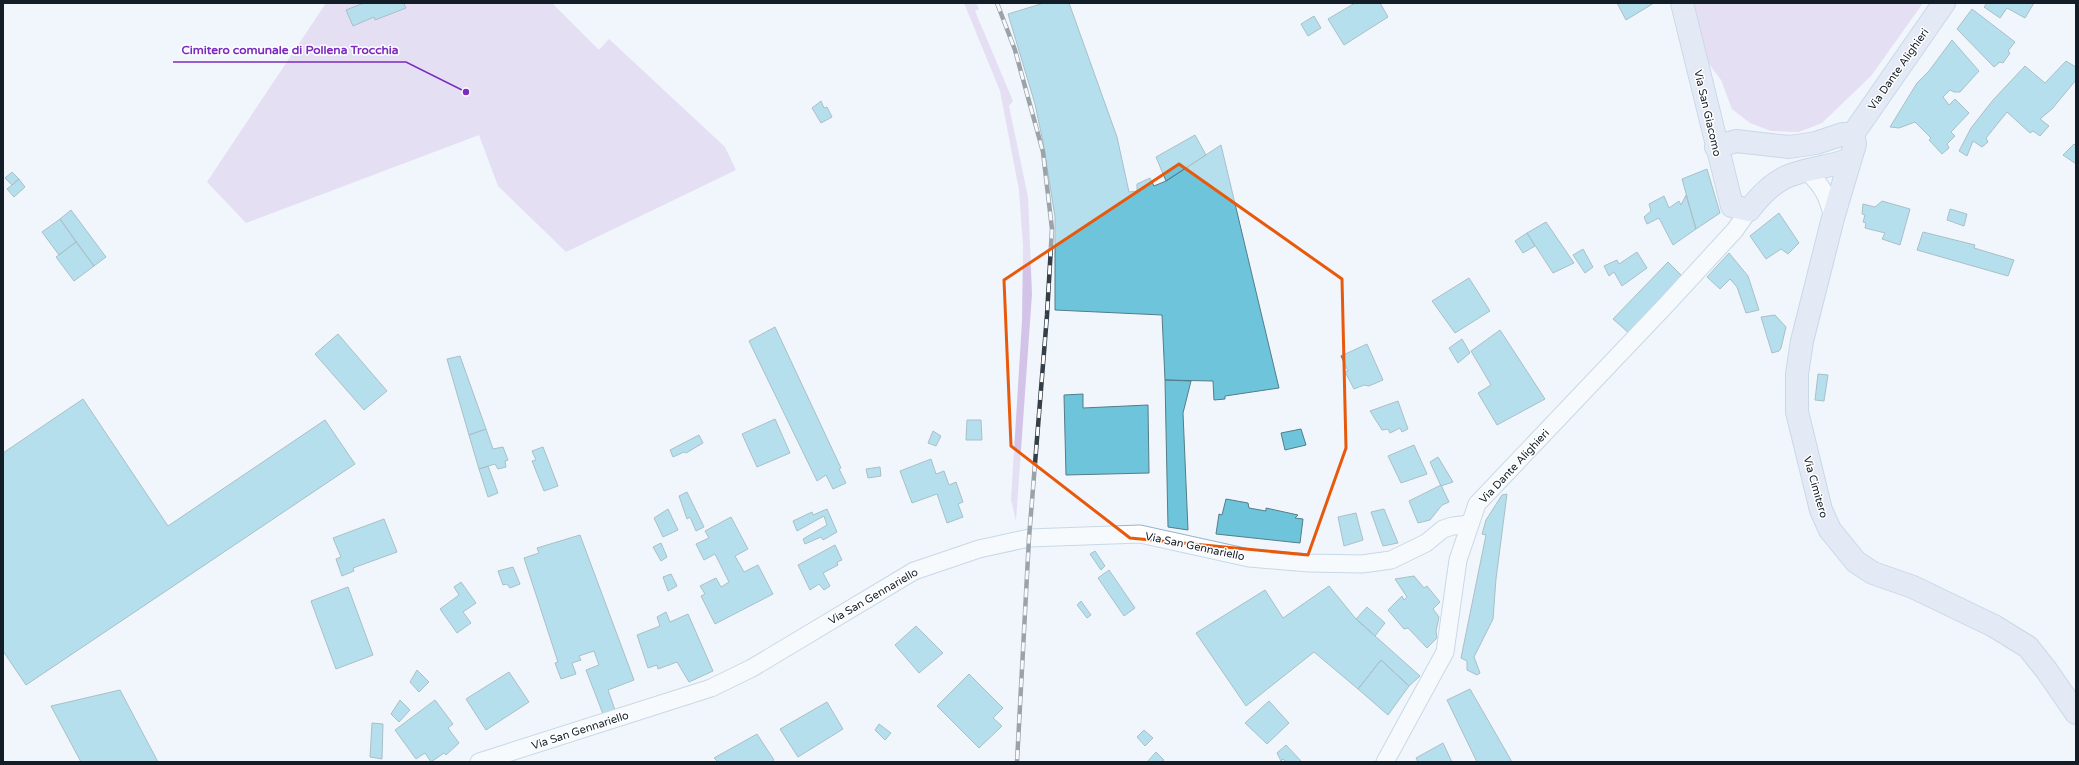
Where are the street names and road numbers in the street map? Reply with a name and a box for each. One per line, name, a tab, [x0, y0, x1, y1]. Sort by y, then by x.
street label: Via Dante Alighieri	[1865, 26, 1931, 113]
street label: Via San Giacomo	[1691, 69, 1724, 158]
street label: Via Dante Alighieri	[1477, 427, 1552, 506]
street label: Via Cimitero	[1801, 455, 1831, 520]
street label: Via San Gennariello	[1144, 530, 1246, 563]
street label: Via San Gennariello	[826, 565, 921, 627]
street label: Via San Gennariello	[530, 709, 631, 752]

